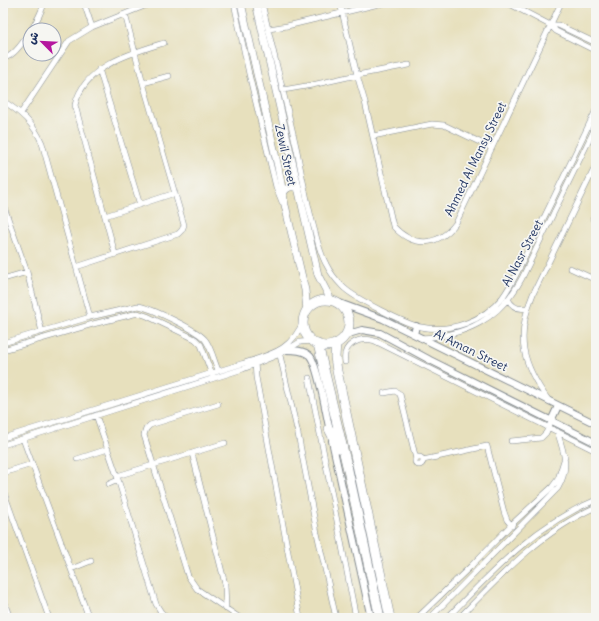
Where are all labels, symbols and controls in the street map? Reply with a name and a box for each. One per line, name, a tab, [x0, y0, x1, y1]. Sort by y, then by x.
north arrow	[22, 22, 62, 62]
text: ش	[24, 30, 42, 46]
street label: Ahmed Al Mansy Street	[441, 99, 509, 219]
street label: Zewil Street	[272, 123, 300, 187]
street label: Al Nasr Street	[498, 217, 546, 289]
street label: Al Aman Street	[432, 326, 510, 374]

